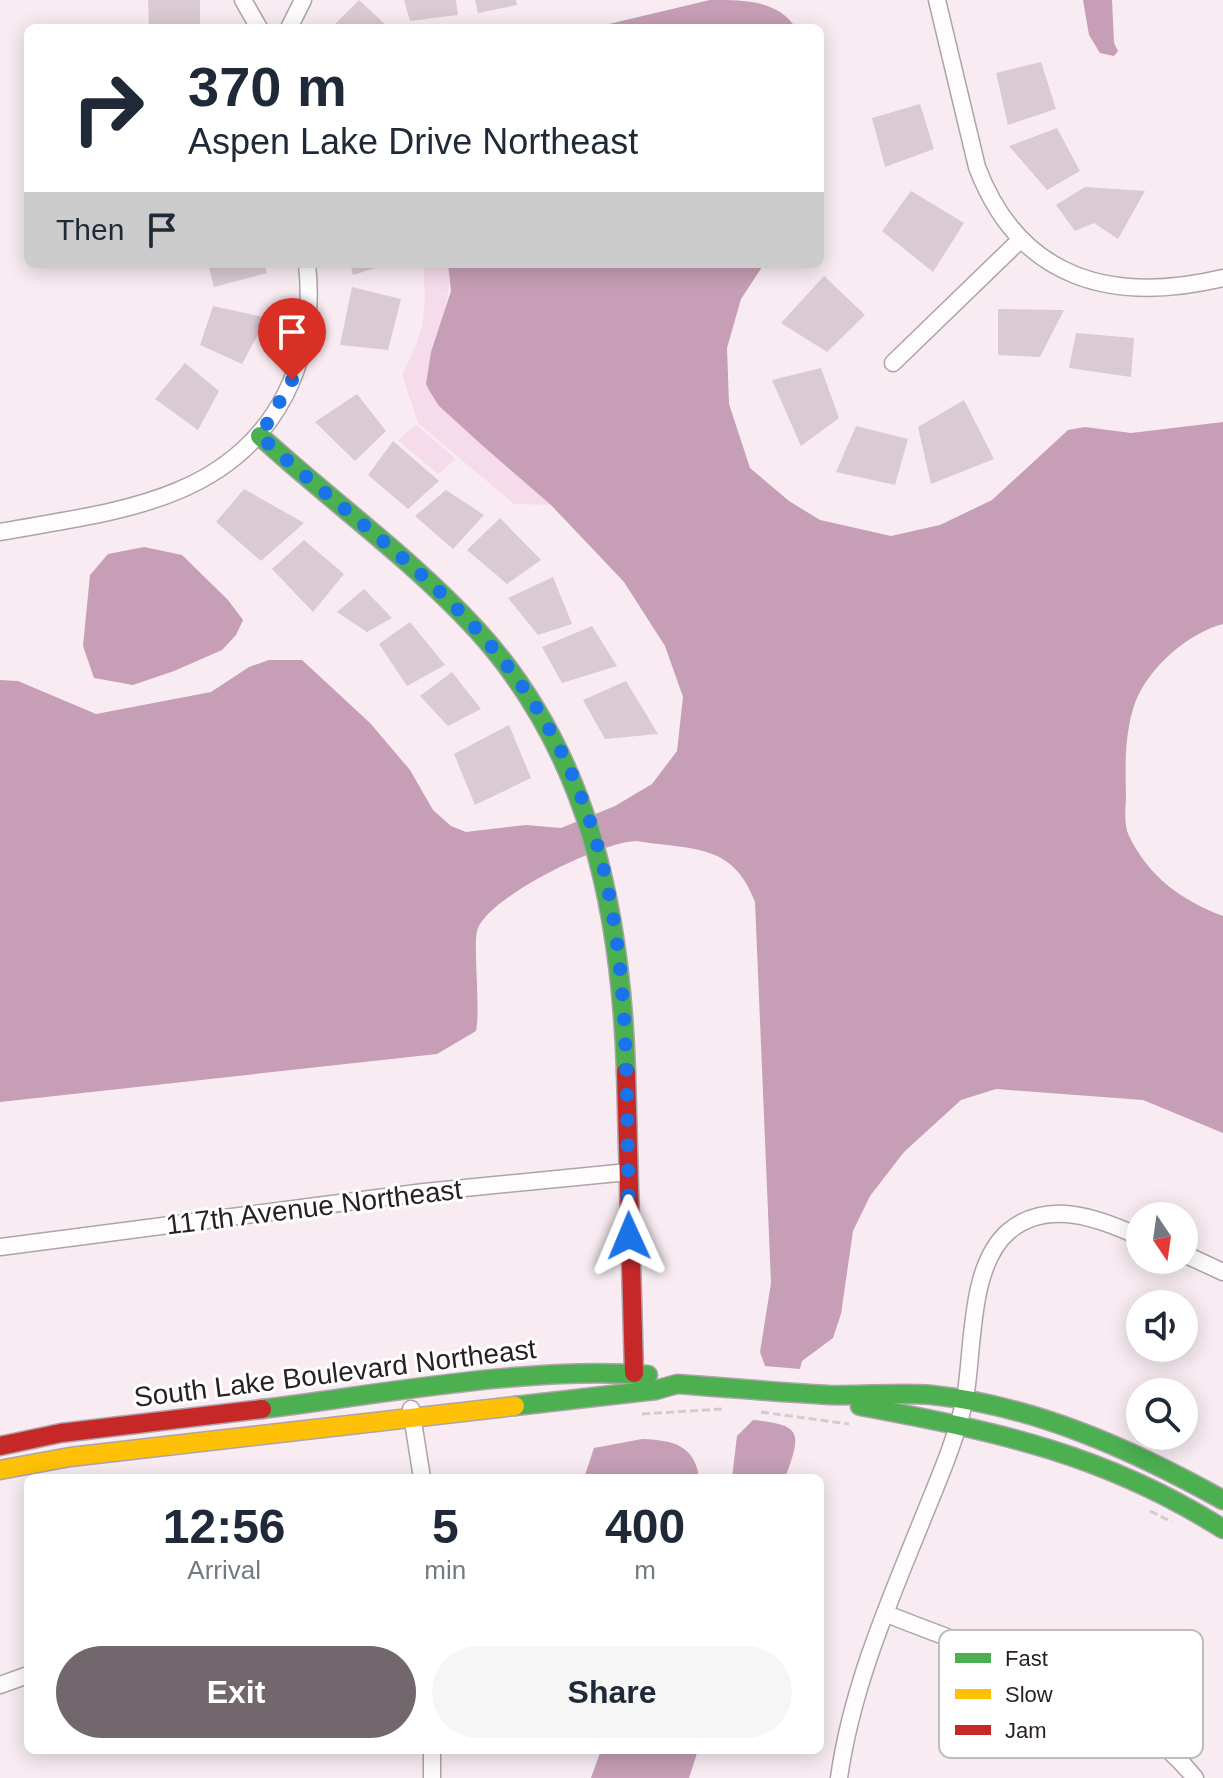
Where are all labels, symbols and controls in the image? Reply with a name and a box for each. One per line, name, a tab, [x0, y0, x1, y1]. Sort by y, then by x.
text: 370 m	[188, 55, 347, 118]
icon: right	[56, 56, 160, 160]
text: Aspen Lake Drive Northeast	[188, 121, 638, 162]
icon: arrive	[140, 208, 184, 252]
text: Then	[56, 213, 124, 246]
pin	[258, 298, 326, 380]
icon: arrive	[270, 310, 314, 354]
street label: 117th Avenue Northeast	[164, 1173, 464, 1241]
position arrow	[587, 1194, 671, 1278]
north arrow	[1126, 1202, 1198, 1274]
map controls	[1126, 1202, 1198, 1450]
button: sound	[1126, 1290, 1198, 1362]
street label: South Lake Boulevard Northeast	[132, 1333, 538, 1413]
button: search	[1126, 1378, 1198, 1450]
text: 12:56	[163, 1500, 286, 1553]
text: 5	[432, 1500, 459, 1553]
text: 400	[605, 1500, 685, 1553]
text: Arrival	[187, 1555, 261, 1585]
text: min	[424, 1555, 466, 1585]
text: m	[634, 1555, 656, 1585]
legend	[939, 1630, 1203, 1758]
button: Exit	[56, 1646, 416, 1738]
button: Share	[432, 1646, 792, 1738]
text: Fast	[1005, 1646, 1048, 1671]
text: Slow	[1005, 1682, 1053, 1707]
text: Jam	[1005, 1718, 1047, 1743]

